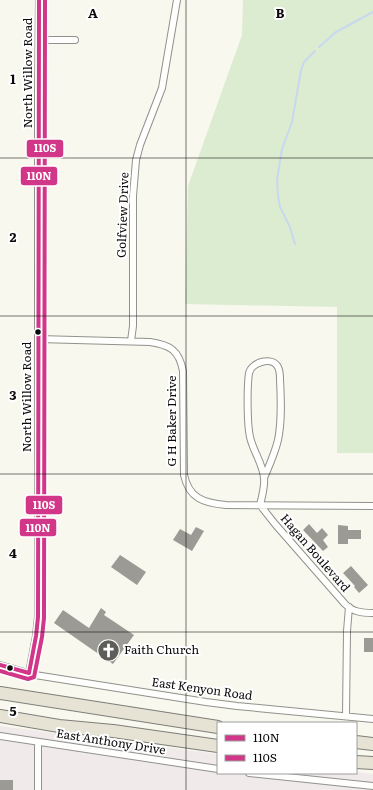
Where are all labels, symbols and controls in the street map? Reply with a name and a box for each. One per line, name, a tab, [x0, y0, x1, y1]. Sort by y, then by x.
text: A	[88, 3, 98, 22]
text: B	[276, 3, 285, 22]
street label: North Willow Road	[18, 17, 36, 128]
text: 1	[10, 69, 16, 88]
line badge: 110S	[26, 139, 64, 158]
text: 110S	[34, 139, 57, 155]
line badge: 110N	[20, 166, 58, 186]
text: 110N	[26, 167, 52, 183]
street label: Golfview Drive	[112, 172, 132, 258]
text: 2	[10, 227, 17, 246]
unlabelled marker	[33, 327, 43, 337]
street label: North Willow Road	[17, 341, 35, 452]
street label: G H Baker Drive	[162, 375, 180, 467]
text: 3	[9, 385, 17, 404]
line badge: 110S	[25, 495, 63, 515]
text: 110S	[33, 496, 56, 512]
street label: Hagan Boulevard	[277, 509, 355, 596]
line badge: 110N	[19, 518, 57, 537]
text: 110N	[25, 519, 51, 535]
text: 4	[9, 543, 17, 562]
church icon: Faith Church	[95, 637, 121, 663]
place label: Faith Church	[124, 640, 199, 658]
unlabelled marker	[5, 663, 15, 673]
street label: East Kenyon Road	[151, 672, 254, 704]
text: 5	[9, 701, 17, 720]
legend	[217, 722, 357, 774]
street label: East Anthony Drive	[55, 723, 167, 759]
text: 110N	[253, 728, 280, 746]
text: 110S	[253, 748, 277, 766]

